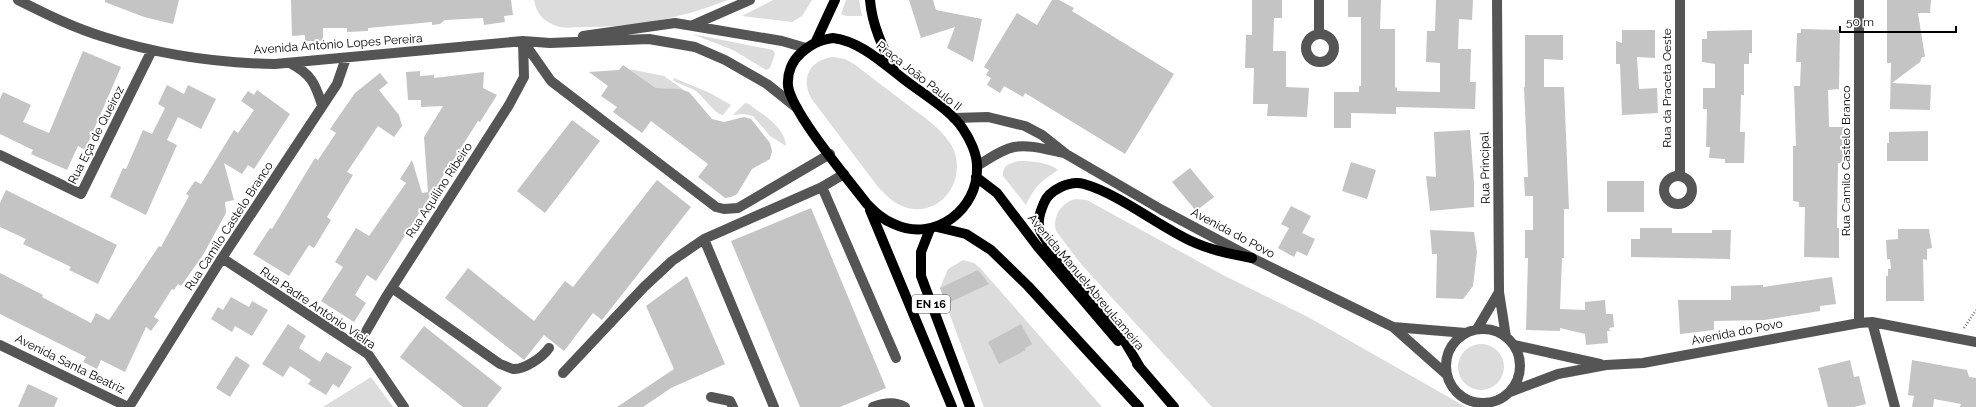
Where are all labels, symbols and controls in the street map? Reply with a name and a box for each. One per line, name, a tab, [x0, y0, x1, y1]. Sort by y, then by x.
scale bar	[1840, 8, 1956, 34]
text: 50 m	[1846, 15, 1874, 29]
street label: Rua da Praceta Oeste	[1660, 28, 1674, 148]
street label: Avenida António Lopes Pereira	[253, 31, 423, 57]
street label: Praça João Paulo II	[874, 38, 964, 114]
street label: Rua Eça de Queiroz	[65, 84, 127, 186]
street label: Rua Camilo Castelo Branco	[1839, 86, 1853, 236]
street label: Rua Principal	[1477, 131, 1493, 204]
street label: Rua Aquilino Ribeiro	[403, 140, 475, 240]
street label: Rua Camilo Castelo Branco	[182, 159, 276, 293]
street label: Avenida do Povo	[1189, 205, 1277, 261]
street label: Avenida Manuel Abreu Lameira	[1025, 211, 1147, 353]
street label: Rua Padre António Vieira	[258, 264, 378, 352]
road number: EN 16	[912, 295, 950, 313]
street label: Avenida do Povo	[1690, 316, 1784, 348]
street label: Avenida Santa Beatriz	[13, 331, 127, 397]

